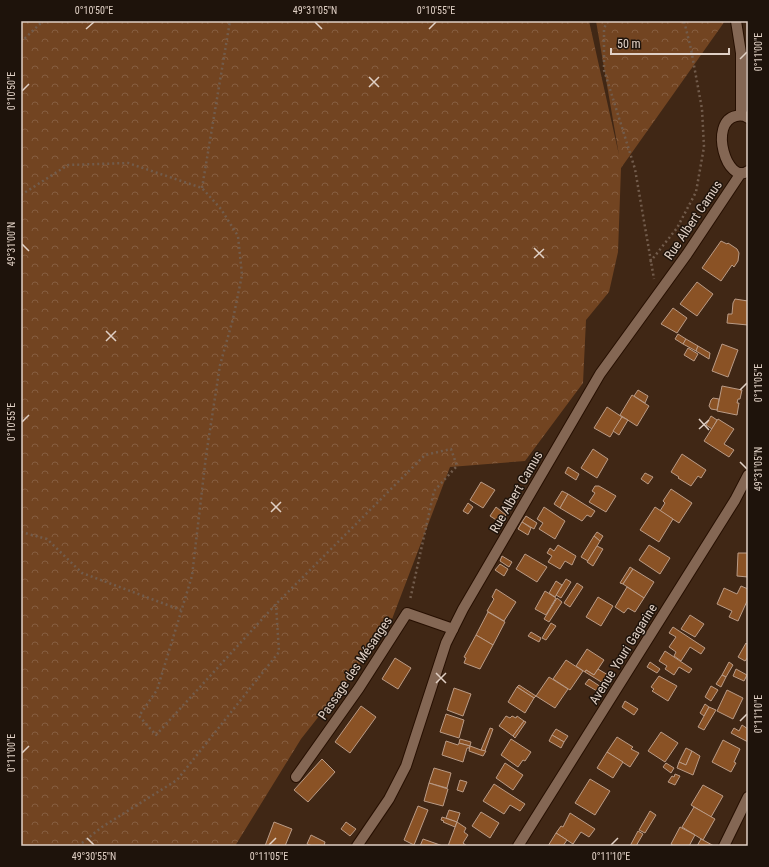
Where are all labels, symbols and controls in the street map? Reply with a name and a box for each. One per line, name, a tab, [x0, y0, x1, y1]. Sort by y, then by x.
text: 0°10'50"E	[75, 5, 113, 16]
text: 49°31'05"N	[293, 5, 337, 16]
text: 0°10'55"E	[417, 5, 455, 16]
scale bar	[611, 30, 729, 56]
text: 0°11'00"E	[753, 33, 764, 71]
text: 50 m	[617, 37, 641, 51]
text: 0°10'50"E	[6, 72, 17, 110]
street label: Rue Albert Camus	[661, 178, 725, 262]
text: 49°31'00"N	[6, 222, 17, 266]
text: 0°11'05"E	[753, 364, 764, 402]
text: 0°10'55"E	[6, 403, 17, 441]
text: 49°31'05"N	[753, 447, 764, 491]
street label: Rue Albert Camus	[487, 448, 546, 536]
street label: Avenue Youri Gagarine	[586, 601, 660, 707]
street label: Passage des Mésanges	[315, 614, 395, 722]
text: 0°11'10"E	[753, 695, 764, 733]
text: 0°11'00"E	[6, 734, 17, 772]
text: 49°30'55"N	[72, 851, 116, 862]
text: 0°11'05"E	[250, 851, 288, 862]
text: 0°11'10"E	[592, 851, 630, 862]

